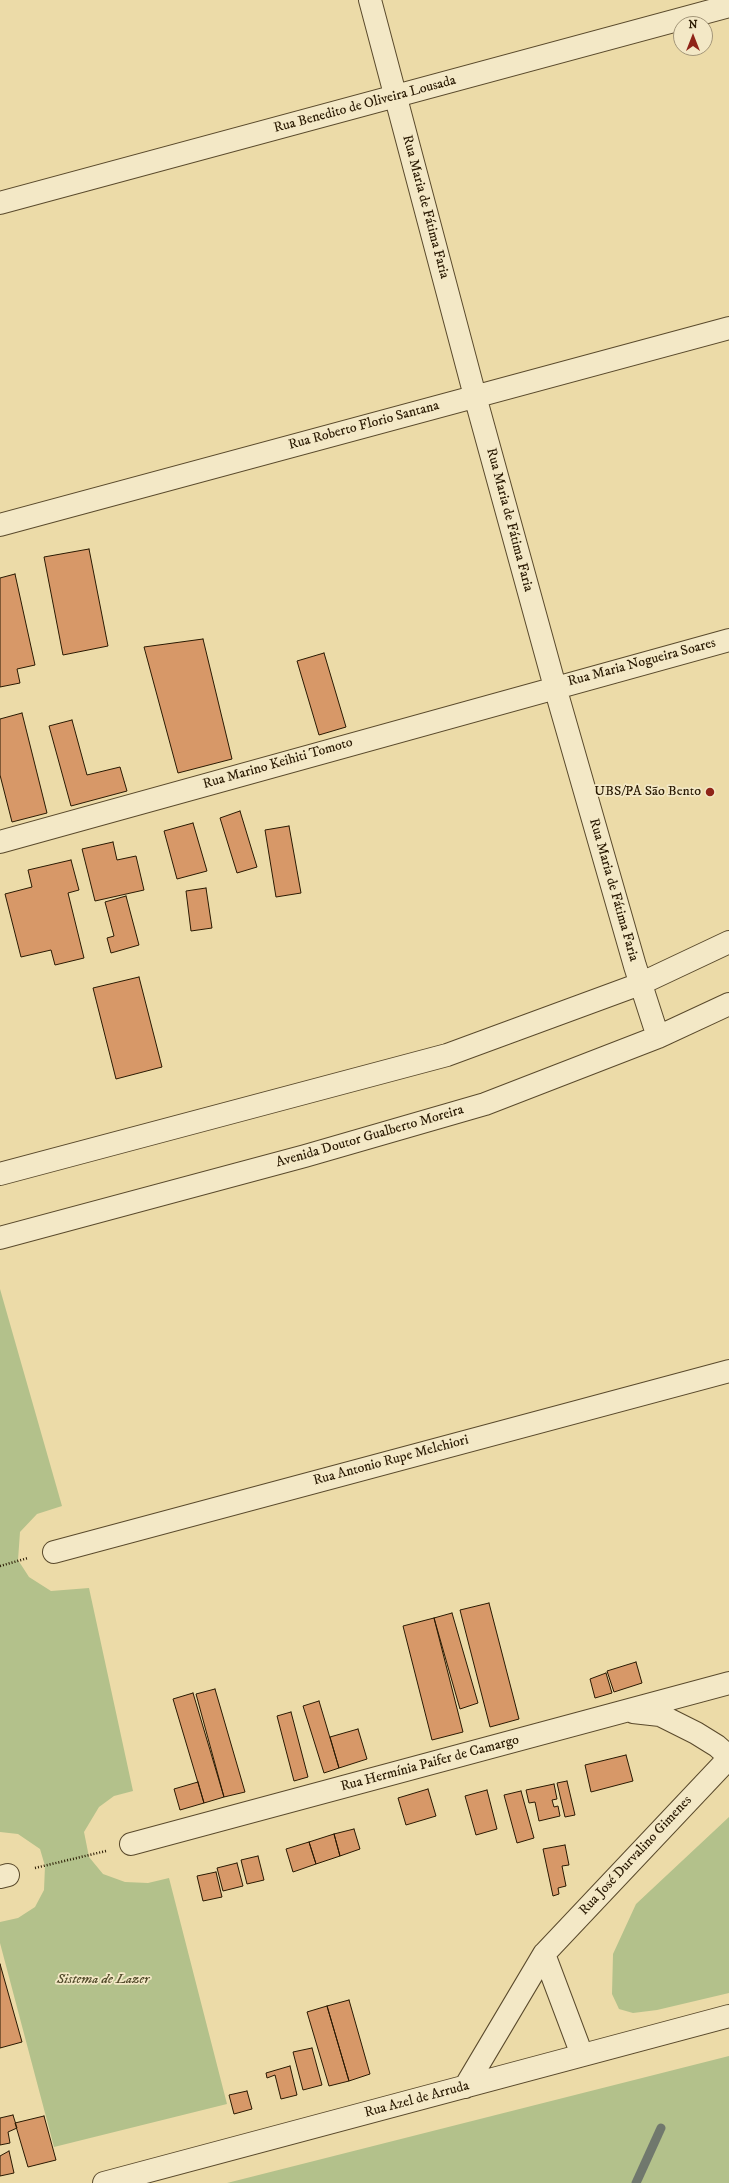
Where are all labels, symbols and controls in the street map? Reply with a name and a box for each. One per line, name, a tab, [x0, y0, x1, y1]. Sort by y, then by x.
north arrow	[673, 16, 713, 56]
text: N	[688, 18, 698, 32]
street label: Rua Benedito de Oliveira Lousada	[272, 73, 458, 137]
street label: Rua Maria de Fátima Faria	[398, 133, 452, 281]
street label: Rua Roberto Florio Santana	[287, 398, 441, 454]
street label: Rua Maria de Fátima Faria	[482, 446, 536, 594]
street label: Rua Maria Nogueira Soares	[566, 635, 718, 691]
street label: Rua Marino Keihiti Tomoto	[201, 735, 355, 793]
place label: UBS/PA São Bento	[594, 784, 701, 800]
marker: UBS/PA São Bento	[704, 786, 716, 798]
street label: Rua Maria de Fátima Faria	[585, 817, 641, 963]
street label: Avenida Doutor Gualberto Moreira	[274, 1102, 466, 1172]
street label: Rua Antonio Rupe Melchiori	[311, 1432, 471, 1490]
street label: Rua Hermínia Paifer de Camargo	[339, 1732, 521, 1796]
street label: Rua José Durvalino Gimenes	[576, 1793, 696, 1919]
park label: Sistema de Lazer	[57, 1972, 149, 1988]
street label: Rua Azel de Arruda	[363, 2078, 471, 2122]

